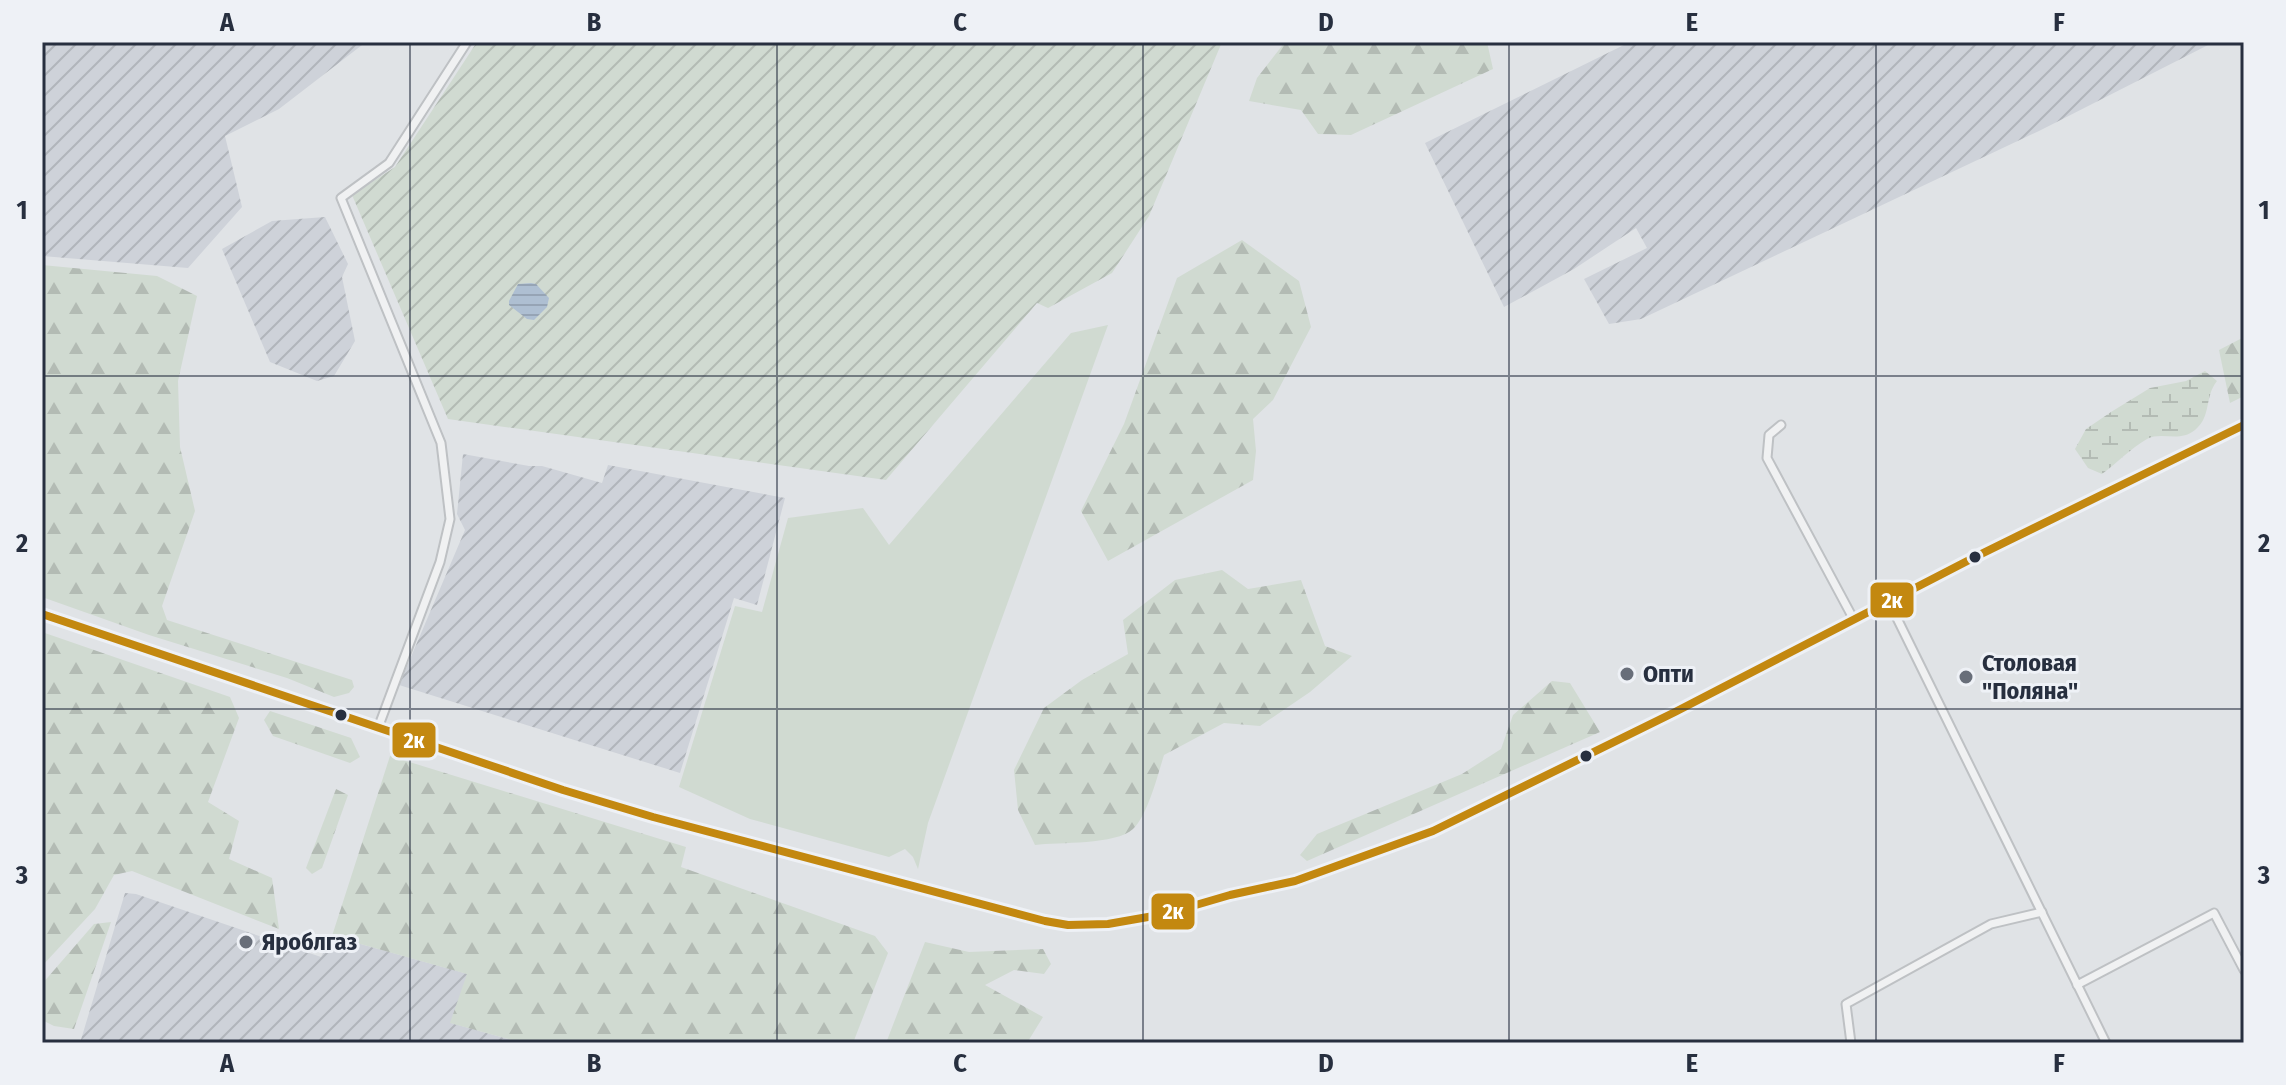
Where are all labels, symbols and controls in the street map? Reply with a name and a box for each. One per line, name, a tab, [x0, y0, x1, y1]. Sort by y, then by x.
text: A	[219, 7, 235, 38]
text: B	[587, 7, 602, 38]
text: C	[953, 7, 967, 38]
text: D	[1318, 7, 1334, 38]
text: E	[1686, 7, 1698, 38]
text: F	[2053, 7, 2065, 38]
text: 1	[17, 195, 28, 226]
text: 1	[2259, 195, 2270, 226]
text: 2	[15, 528, 28, 559]
text: 2	[2257, 528, 2270, 559]
unlabelled marker	[1967, 549, 1983, 565]
line badge: 2к	[1869, 581, 1915, 619]
text: 2к	[1880, 587, 1904, 614]
place label: Столовая "Поляна"	[1982, 649, 2078, 705]
place label: Опти	[1643, 660, 1694, 688]
marker: Опти	[1618, 665, 1636, 683]
marker: Столовая "Поляна"	[1957, 668, 1975, 686]
unlabelled marker	[333, 707, 349, 723]
line badge: 2к	[391, 721, 437, 759]
text: 2к	[402, 727, 426, 754]
unlabelled marker	[1578, 748, 1594, 764]
text: 3	[15, 860, 28, 891]
text: 3	[2257, 860, 2270, 891]
line badge: 2к	[1150, 892, 1196, 931]
text: 2к	[1161, 898, 1185, 925]
place label: Яроблгаз	[262, 928, 357, 956]
marker: Яроблгаз	[237, 933, 255, 951]
text: A	[219, 1048, 235, 1079]
text: B	[587, 1048, 602, 1079]
text: C	[953, 1048, 967, 1079]
text: D	[1318, 1048, 1334, 1079]
text: E	[1686, 1048, 1698, 1079]
text: F	[2053, 1048, 2065, 1079]

